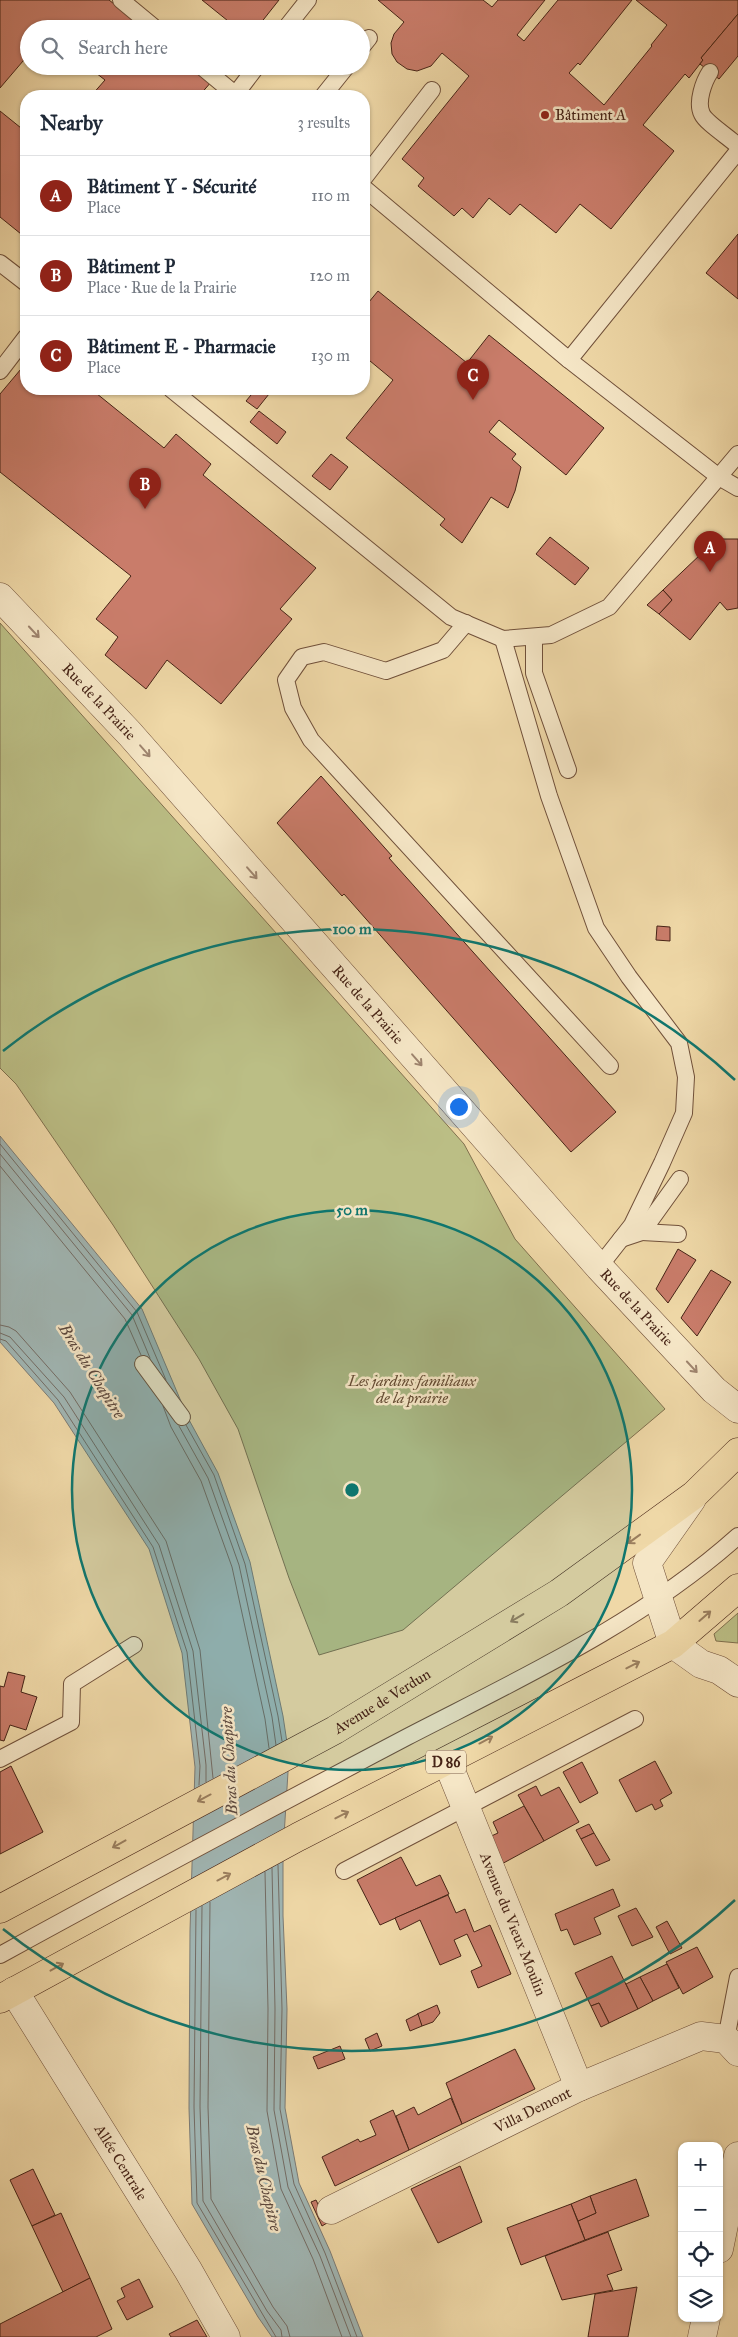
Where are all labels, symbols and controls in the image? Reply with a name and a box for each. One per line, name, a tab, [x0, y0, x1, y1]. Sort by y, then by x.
search box	[20, 20, 370, 75]
icon: search	[38, 34, 66, 62]
text: Search here	[78, 36, 168, 59]
place label: Bâtiment A	[555, 106, 626, 124]
marker: Bâtiment A	[539, 109, 551, 121]
text: Nearby	[40, 110, 103, 136]
text: 3 results	[297, 113, 350, 132]
text: Bâtiment Y - Sécurité	[87, 175, 256, 198]
text: A	[51, 186, 61, 205]
text: 110 m	[311, 186, 350, 205]
text: Place	[87, 198, 121, 217]
text: Bâtiment P	[87, 255, 175, 278]
text: B	[51, 266, 61, 285]
text: 120 m	[310, 266, 350, 285]
text: Place · Rue de la Prairie	[87, 278, 237, 297]
text: Bâtiment E - Pharmacie	[87, 335, 276, 358]
text: C	[51, 346, 61, 365]
text: 130 m	[311, 346, 350, 365]
text: Place	[87, 358, 121, 377]
pin: C	[457, 359, 489, 400]
pin: B	[129, 468, 161, 509]
pin: A	[694, 531, 726, 572]
one-way arrow	[28, 626, 40, 638]
street label: Rue de la Prairie	[58, 659, 140, 743]
one-way arrow	[139, 744, 151, 757]
one-way arrow	[246, 866, 258, 879]
text: 100 m	[332, 920, 372, 938]
street label: Rue de la Prairie	[328, 961, 407, 1048]
one-way arrow	[412, 1054, 423, 1067]
your location	[446, 1094, 472, 1120]
text: 50 m	[336, 1201, 368, 1219]
street label: Rue de la Prairie	[596, 1265, 677, 1350]
water label: Bras du Chapitre	[54, 1319, 129, 1423]
one-way arrow	[686, 1360, 698, 1373]
park label: Les jardins familiaux de la prairie	[347, 1372, 477, 1408]
centre of rings	[343, 1481, 361, 1499]
one-way arrow	[627, 1534, 641, 1544]
one-way arrow	[699, 1610, 712, 1622]
one-way arrow	[511, 1614, 525, 1624]
one-way arrow	[625, 1660, 640, 1670]
street label: Avenue de Verdun	[330, 1665, 434, 1738]
water label: Bras du Chapitre	[217, 1705, 242, 1817]
one-way arrow	[478, 1735, 493, 1744]
road number: D 86	[426, 1750, 466, 1774]
one-way arrow	[197, 1794, 211, 1804]
one-way arrow	[334, 1810, 349, 1819]
one-way arrow	[112, 1840, 127, 1849]
street label: Avenue du Vieux Moulin	[476, 1849, 550, 1998]
one-way arrow	[216, 1872, 231, 1881]
one-way arrow	[49, 1962, 64, 1972]
street label: Villa Demont	[490, 2083, 575, 2137]
street label: Allée Centrale	[90, 2120, 151, 2204]
water label: Bras du Chapitre	[241, 2122, 286, 2234]
map controls	[678, 2142, 723, 2322]
button: +	[678, 2142, 723, 2187]
button: −	[678, 2187, 723, 2232]
button: locate	[678, 2232, 723, 2277]
button: layers	[678, 2277, 723, 2322]

